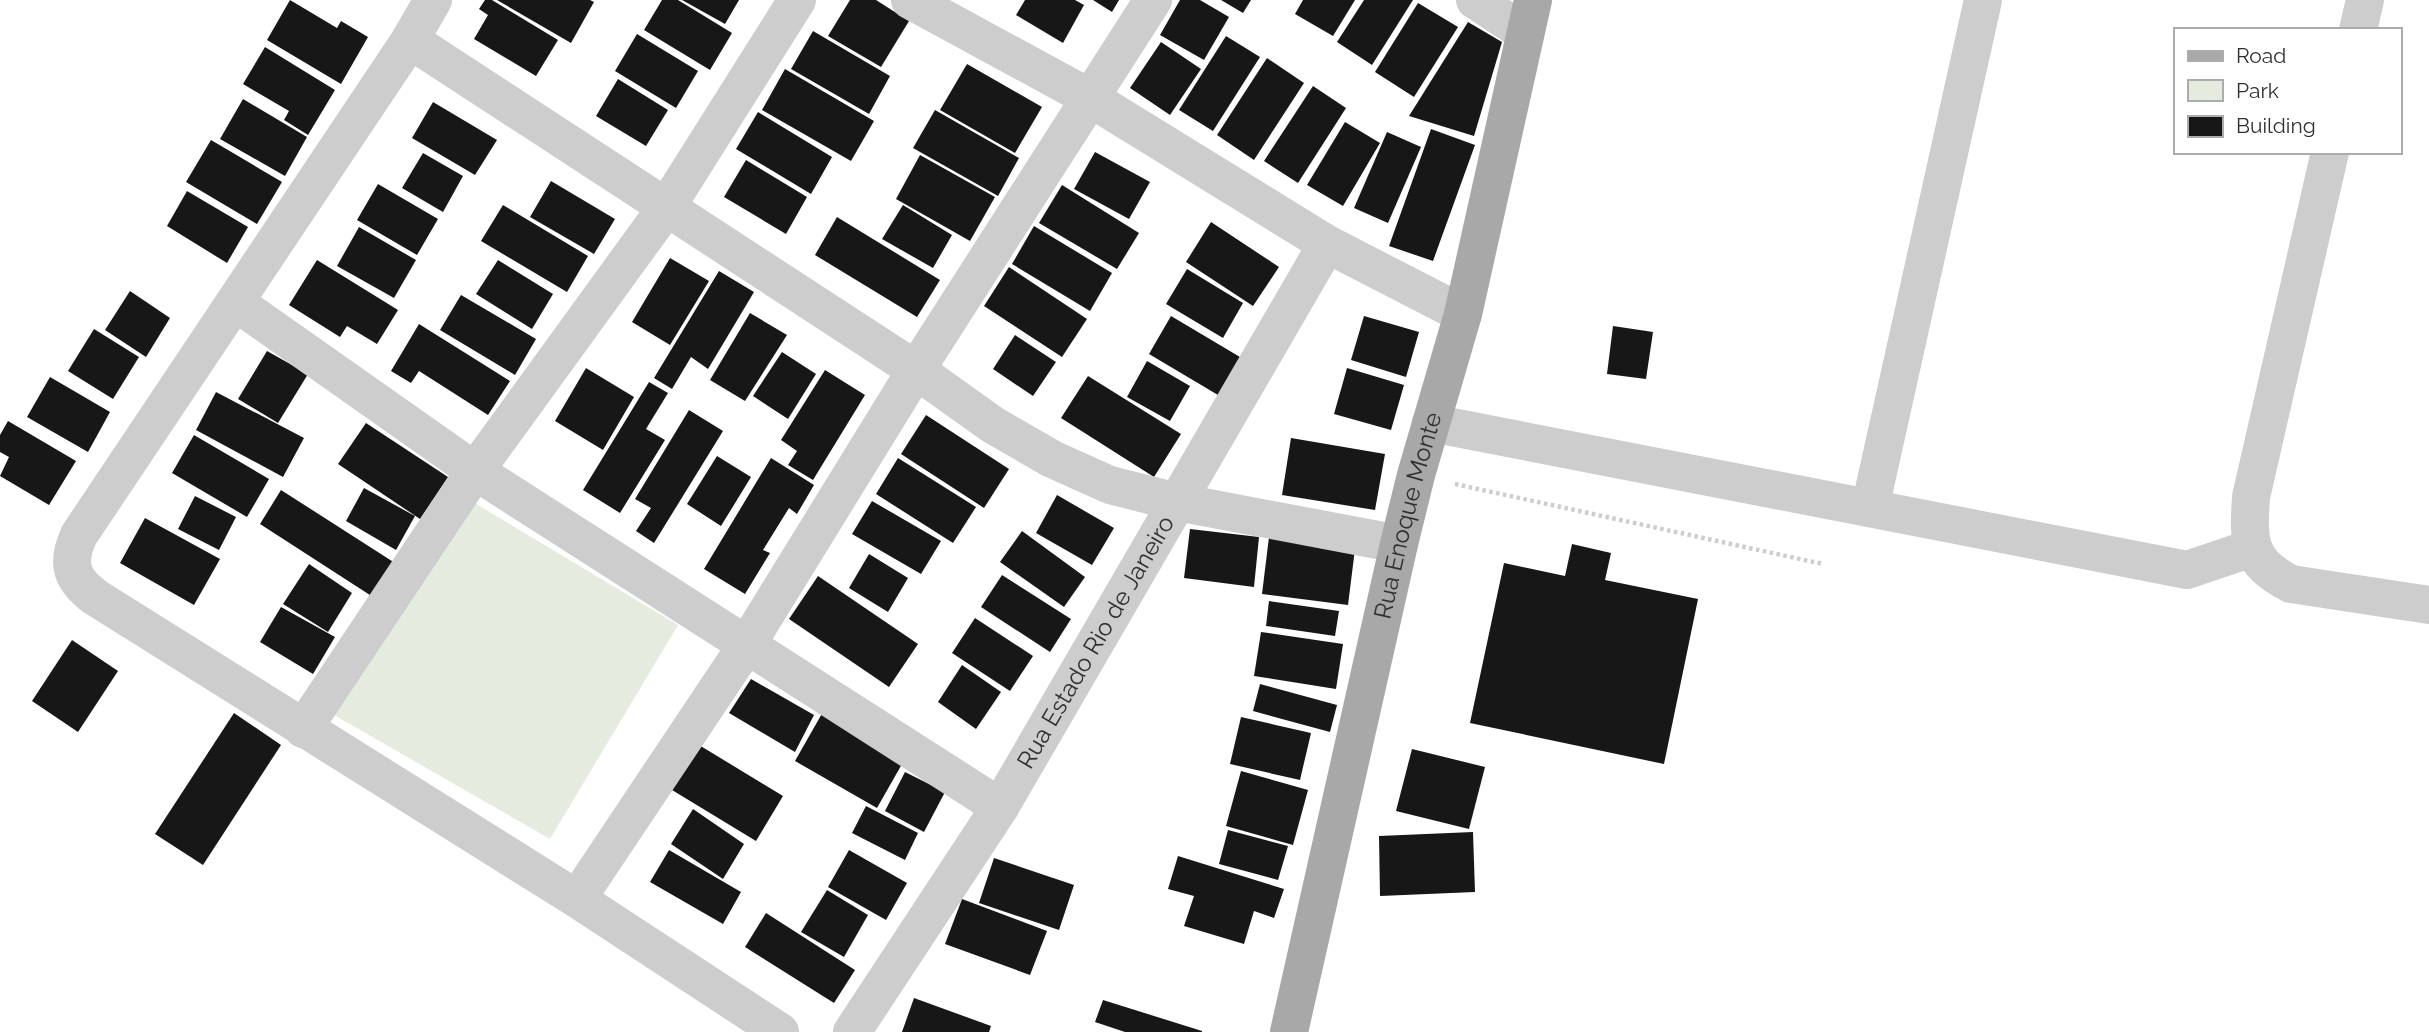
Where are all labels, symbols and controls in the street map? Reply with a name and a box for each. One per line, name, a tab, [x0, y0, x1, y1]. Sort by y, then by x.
legend	[2174, 28, 2401, 154]
text: Road	[2236, 43, 2286, 68]
text: Park	[2236, 78, 2279, 103]
text: Building	[2236, 113, 2316, 138]
street label: Rua Enoque Monte	[1368, 409, 1448, 621]
street label: Rua Estado Rio de Janeiro	[1011, 510, 1180, 773]

